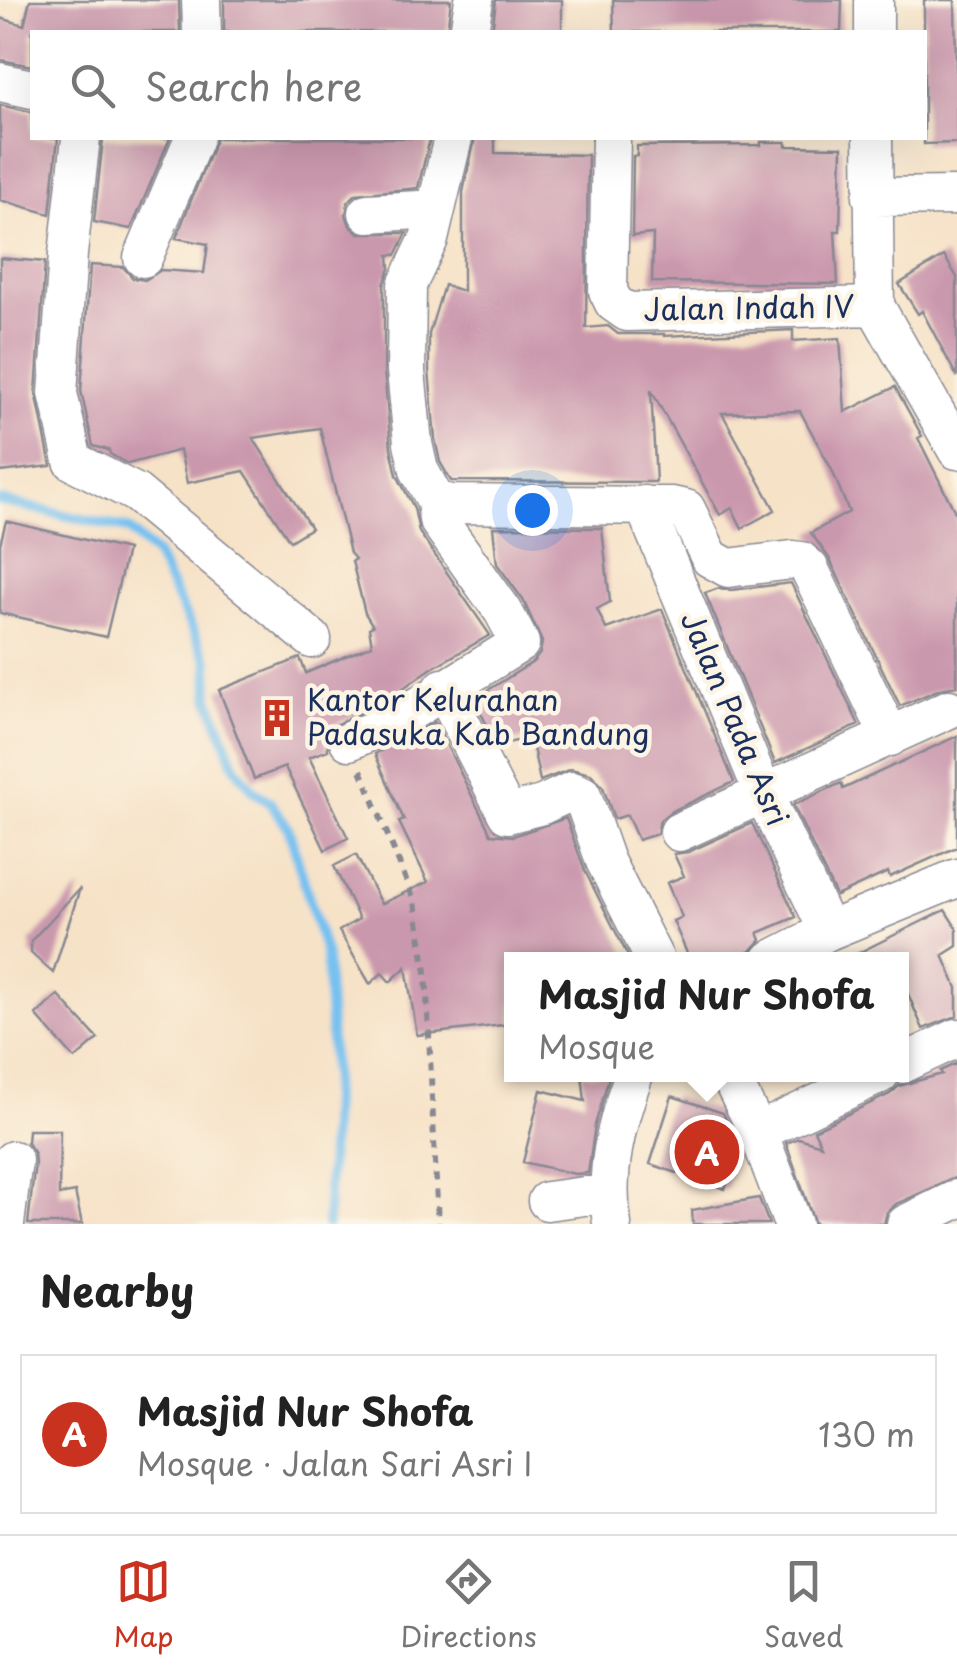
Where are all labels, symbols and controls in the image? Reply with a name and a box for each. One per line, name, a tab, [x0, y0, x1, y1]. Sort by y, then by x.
search box	[30, 30, 927, 140]
text: Search here	[145, 57, 362, 114]
icon: search	[65, 58, 120, 113]
street label: Jalan Indah IV	[643, 282, 855, 331]
your location	[507, 485, 558, 536]
street label: Jalan Pada Asri	[671, 604, 802, 832]
place label: Kantor Kelurahan Padasuka Kab Bandung	[307, 676, 649, 755]
building icon: Kantor Kelurahan Padasuka Kab Bandung	[256, 697, 298, 739]
popup	[504, 952, 909, 1082]
text: Masjid Nur Shofa	[538, 965, 875, 1022]
text: Mosque	[538, 1022, 655, 1070]
pin: A	[674, 1114, 740, 1190]
text: Nearby	[40, 1258, 194, 1321]
text: Masjid Nur Shofa	[137, 1382, 474, 1439]
text: A	[62, 1410, 87, 1458]
text: 130 m	[818, 1410, 915, 1458]
text: Mosque · Jalan Sari Asri I	[137, 1439, 532, 1487]
tab: Map	[114, 1554, 173, 1657]
tab: Directions	[401, 1554, 537, 1657]
tab: Saved	[764, 1554, 843, 1657]

